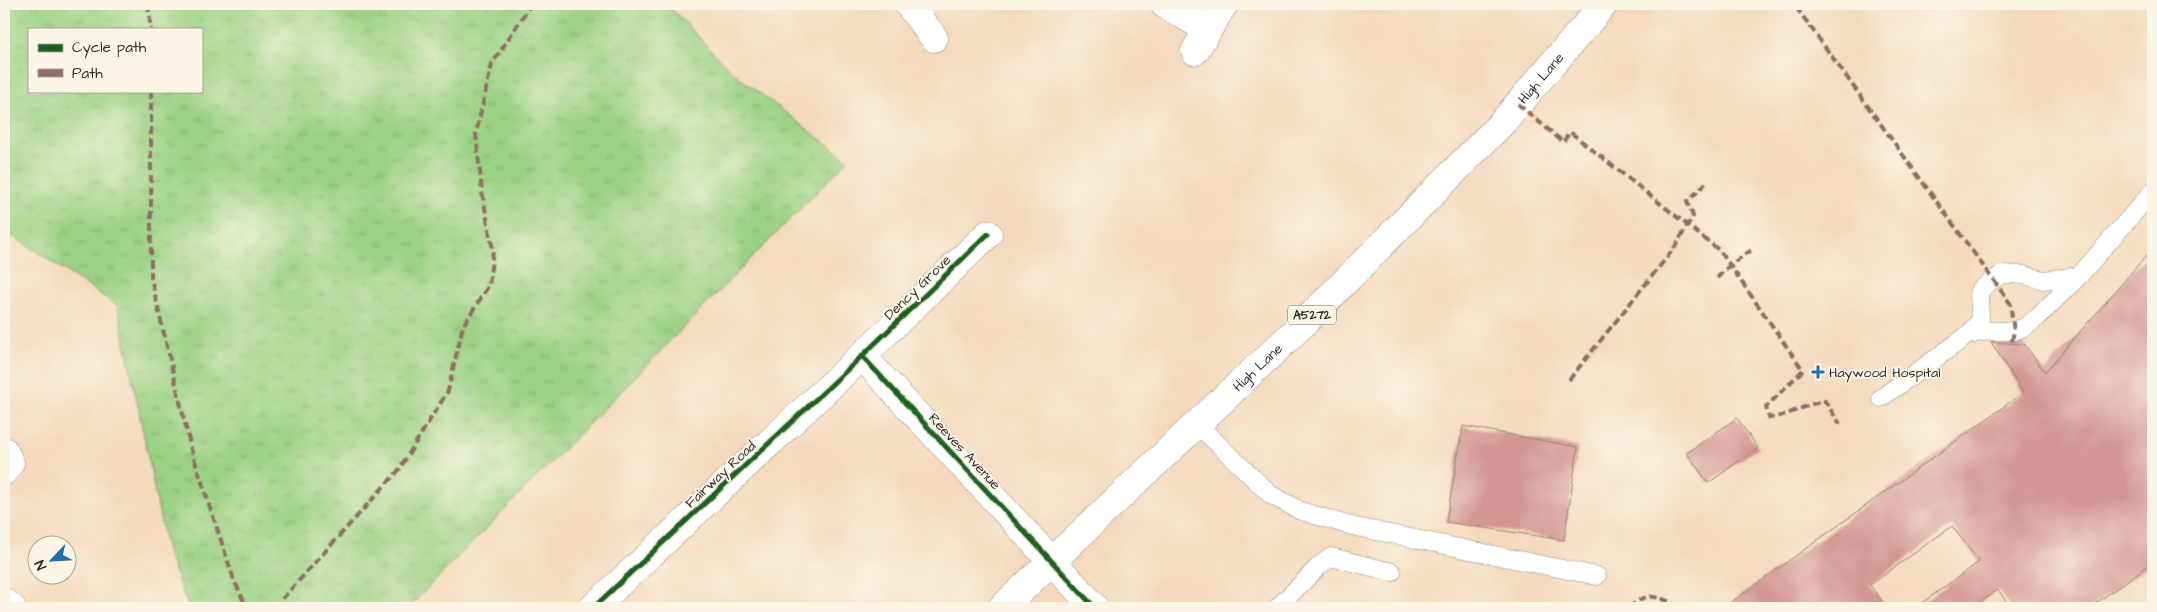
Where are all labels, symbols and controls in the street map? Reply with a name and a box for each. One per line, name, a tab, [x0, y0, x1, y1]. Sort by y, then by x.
legend	[28, 28, 202, 92]
text: Cycle path	[72, 37, 147, 59]
street label: High Lane	[1514, 48, 1569, 109]
text: Path	[72, 63, 103, 84]
street label: Dency Grove	[880, 250, 956, 325]
road number: A5272	[1288, 306, 1336, 324]
street label: High Lane	[1229, 339, 1288, 396]
place label: Haywood Hospital	[1829, 363, 1940, 383]
marker: Haywood Hospital	[1811, 365, 1825, 379]
street label: Reeves Avenue	[924, 409, 1005, 495]
street label: Fairway Road	[681, 437, 761, 513]
north arrow	[28, 534, 78, 584]
text: N	[30, 557, 52, 573]

